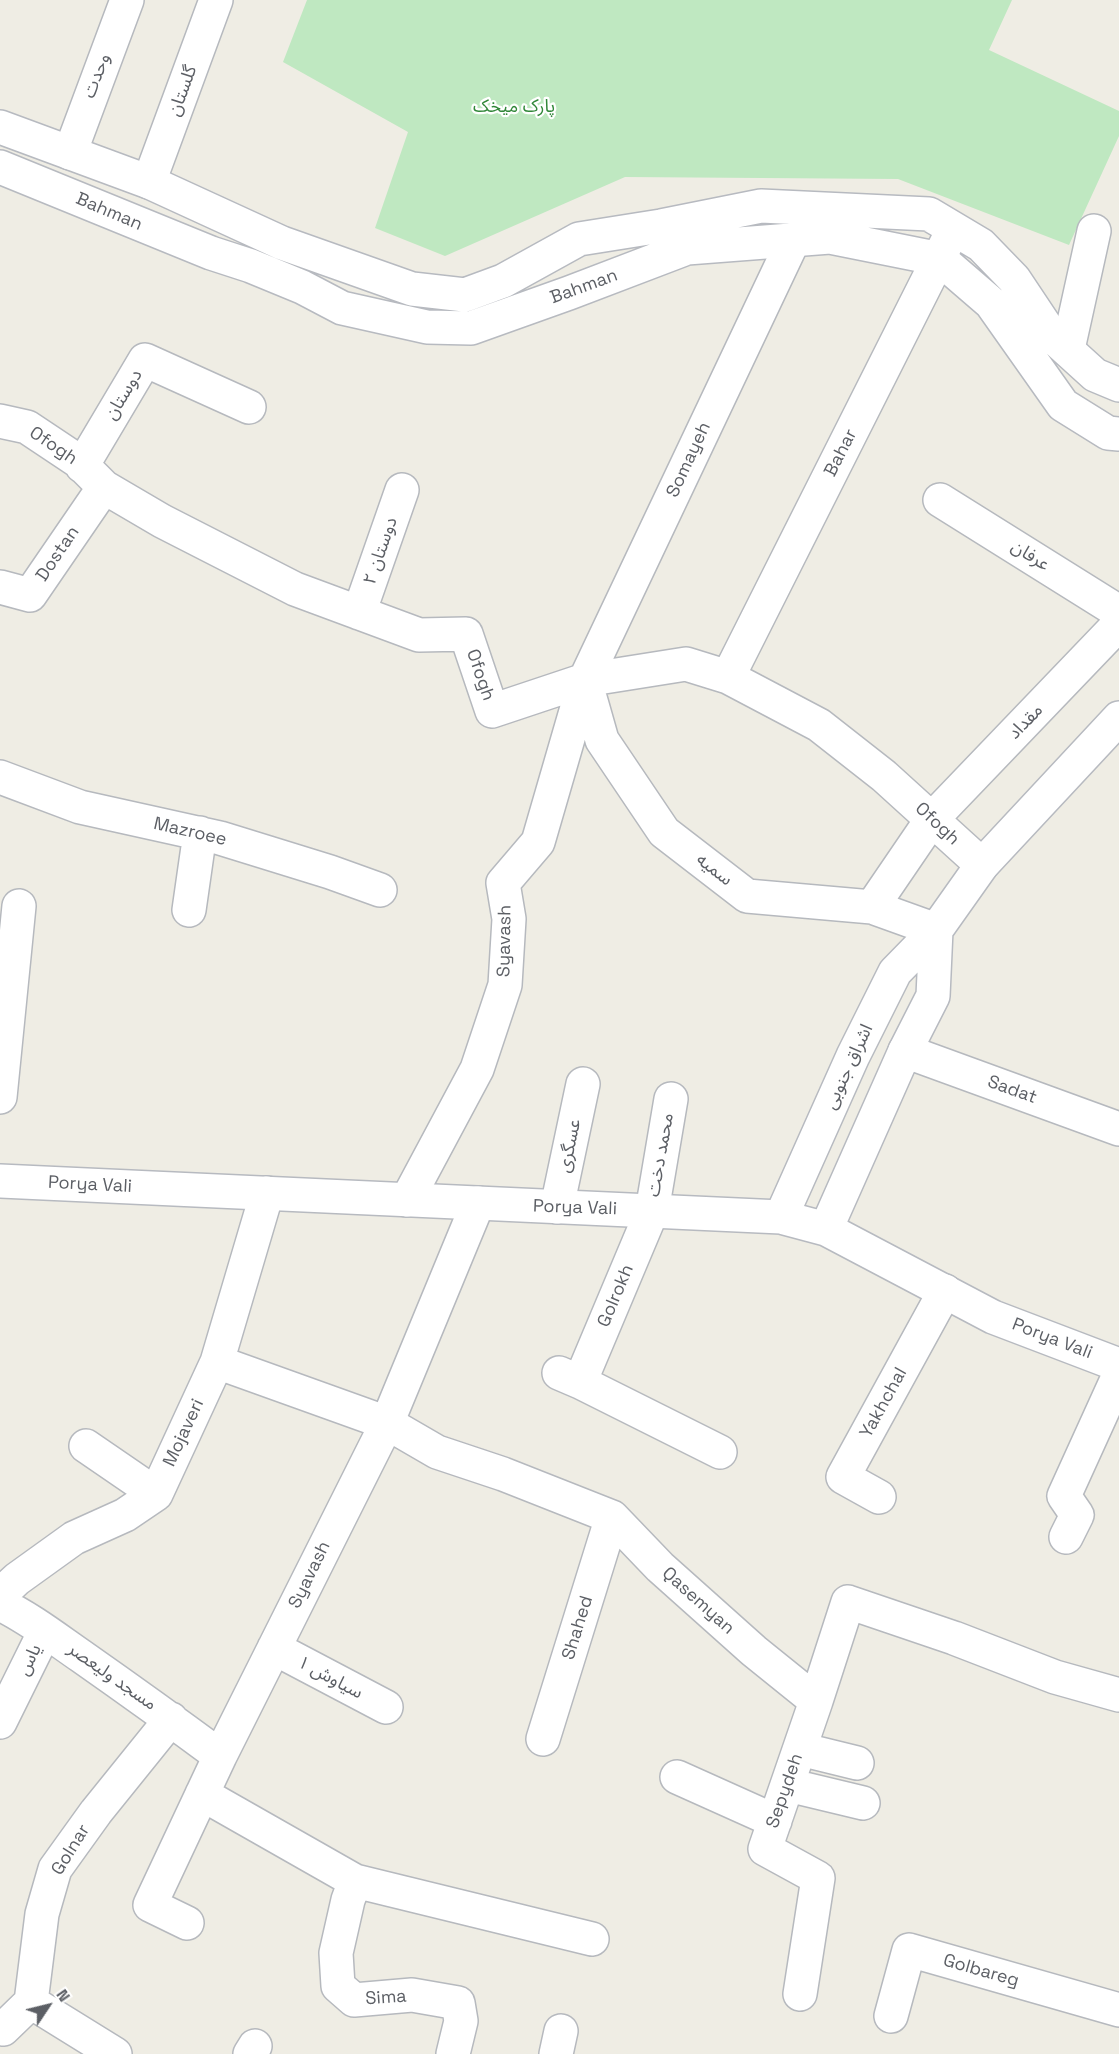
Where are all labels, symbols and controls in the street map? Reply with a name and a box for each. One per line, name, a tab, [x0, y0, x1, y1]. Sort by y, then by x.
street label: وحدت	[79, 51, 115, 101]
street label: گلستان	[164, 63, 202, 119]
park label: پارک میخک	[473, 96, 555, 118]
street label: Bahman	[72, 188, 146, 236]
street label: Bahman	[547, 265, 621, 309]
street label: دوستان	[101, 366, 147, 424]
street label: Somayeh	[662, 419, 716, 501]
street label: Ofogh	[25, 422, 81, 470]
street label: Bahar	[820, 426, 862, 480]
street label: دوستان ۲	[359, 514, 403, 588]
street label: Dostan	[32, 522, 84, 586]
street label: عرفان	[1007, 536, 1053, 576]
street label: Ofogh	[461, 646, 499, 704]
street label: مقداد	[1004, 700, 1048, 744]
street label: Ofogh	[910, 798, 964, 850]
street label: Mazroee	[151, 813, 229, 851]
street label: سمیه	[692, 849, 736, 891]
street label: Syavash	[494, 905, 516, 977]
street label: اشراق جنوبی	[820, 1021, 878, 1113]
street label: Sadat	[984, 1071, 1040, 1109]
street label: محمد دخت	[643, 1112, 679, 1198]
street label: عسگری	[554, 1117, 586, 1175]
street label: Porya Vali	[47, 1172, 133, 1198]
street label: Porya Vali	[533, 1196, 617, 1220]
street label: Golrokh	[593, 1262, 639, 1330]
street label: Porya Vali	[1009, 1314, 1095, 1364]
street label: Yakhchal	[856, 1364, 912, 1442]
street label: Mojaveri	[159, 1396, 209, 1470]
street label: Syavash	[284, 1538, 336, 1612]
street label: Qasemyan	[657, 1563, 739, 1639]
street label: Shahed	[558, 1593, 598, 1663]
street label: مسجد ولیعصر	[63, 1638, 161, 1716]
street label: یاس	[13, 1641, 47, 1679]
street label: سیاوش ۱	[294, 1652, 366, 1704]
street label: Sepydeh	[762, 1751, 808, 1831]
street label: Golnar	[47, 1821, 95, 1879]
street label: Golbareg	[941, 1950, 1021, 1992]
north arrow	[18, 1976, 78, 2036]
text: N	[51, 1985, 75, 2006]
street label: Sima	[365, 1986, 407, 2010]

